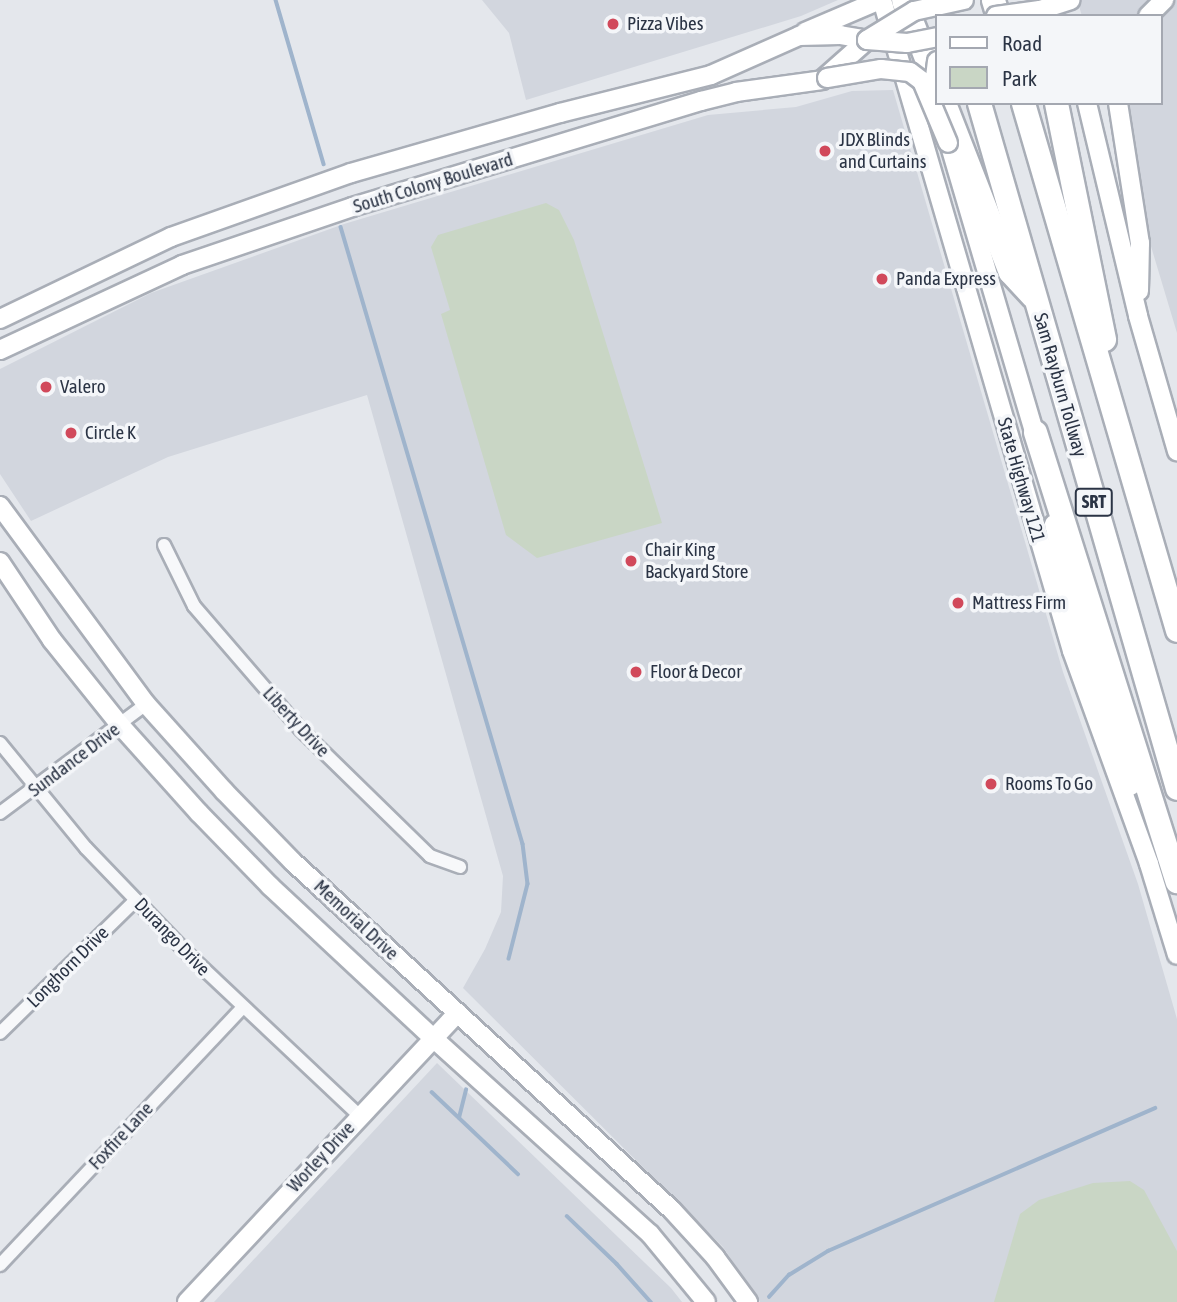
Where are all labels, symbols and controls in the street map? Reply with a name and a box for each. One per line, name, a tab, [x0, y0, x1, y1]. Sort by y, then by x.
place label: Pizza Vibes	[627, 13, 703, 35]
legend	[936, 14, 1163, 105]
marker: Pizza Vibes	[605, 16, 621, 32]
text: Road	[1002, 31, 1042, 55]
text: Park	[1002, 66, 1037, 90]
place label: JDX Blinds and Curtains	[839, 129, 926, 173]
marker: JDX Blinds and Curtains	[817, 143, 833, 159]
street label: South Colony Boulevard	[350, 148, 516, 218]
place label: Panda Express	[896, 268, 996, 290]
marker: Panda Express	[874, 271, 890, 287]
street label: Sam Rayburn Tollway	[1029, 310, 1091, 460]
place label: Valero	[60, 376, 106, 398]
marker: Valero	[38, 379, 54, 395]
street label: State Highway 121	[992, 415, 1050, 545]
place label: Circle K	[85, 422, 136, 444]
marker: Circle K	[63, 425, 79, 441]
road number: SRT	[1075, 488, 1113, 516]
place label: Chair King Backyard Store	[645, 539, 748, 583]
marker: Chair King Backyard Store	[623, 553, 639, 569]
place label: Mattress Firm	[972, 592, 1066, 614]
marker: Mattress Firm	[950, 595, 966, 611]
place label: Floor & Decor	[650, 661, 742, 683]
marker: Floor & Decor	[628, 664, 644, 680]
street label: Liberty Drive	[258, 682, 334, 762]
street label: Sundance Drive	[24, 718, 124, 802]
place label: Rooms To Go	[1005, 773, 1093, 795]
marker: Rooms To Go	[983, 776, 999, 792]
street label: Memorial Drive	[309, 875, 403, 965]
street label: Durango Drive	[129, 893, 215, 981]
street label: Longhorn Drive	[22, 921, 114, 1013]
street label: Foxfire Lane	[84, 1097, 158, 1175]
street label: Worley Drive	[283, 1117, 359, 1197]

